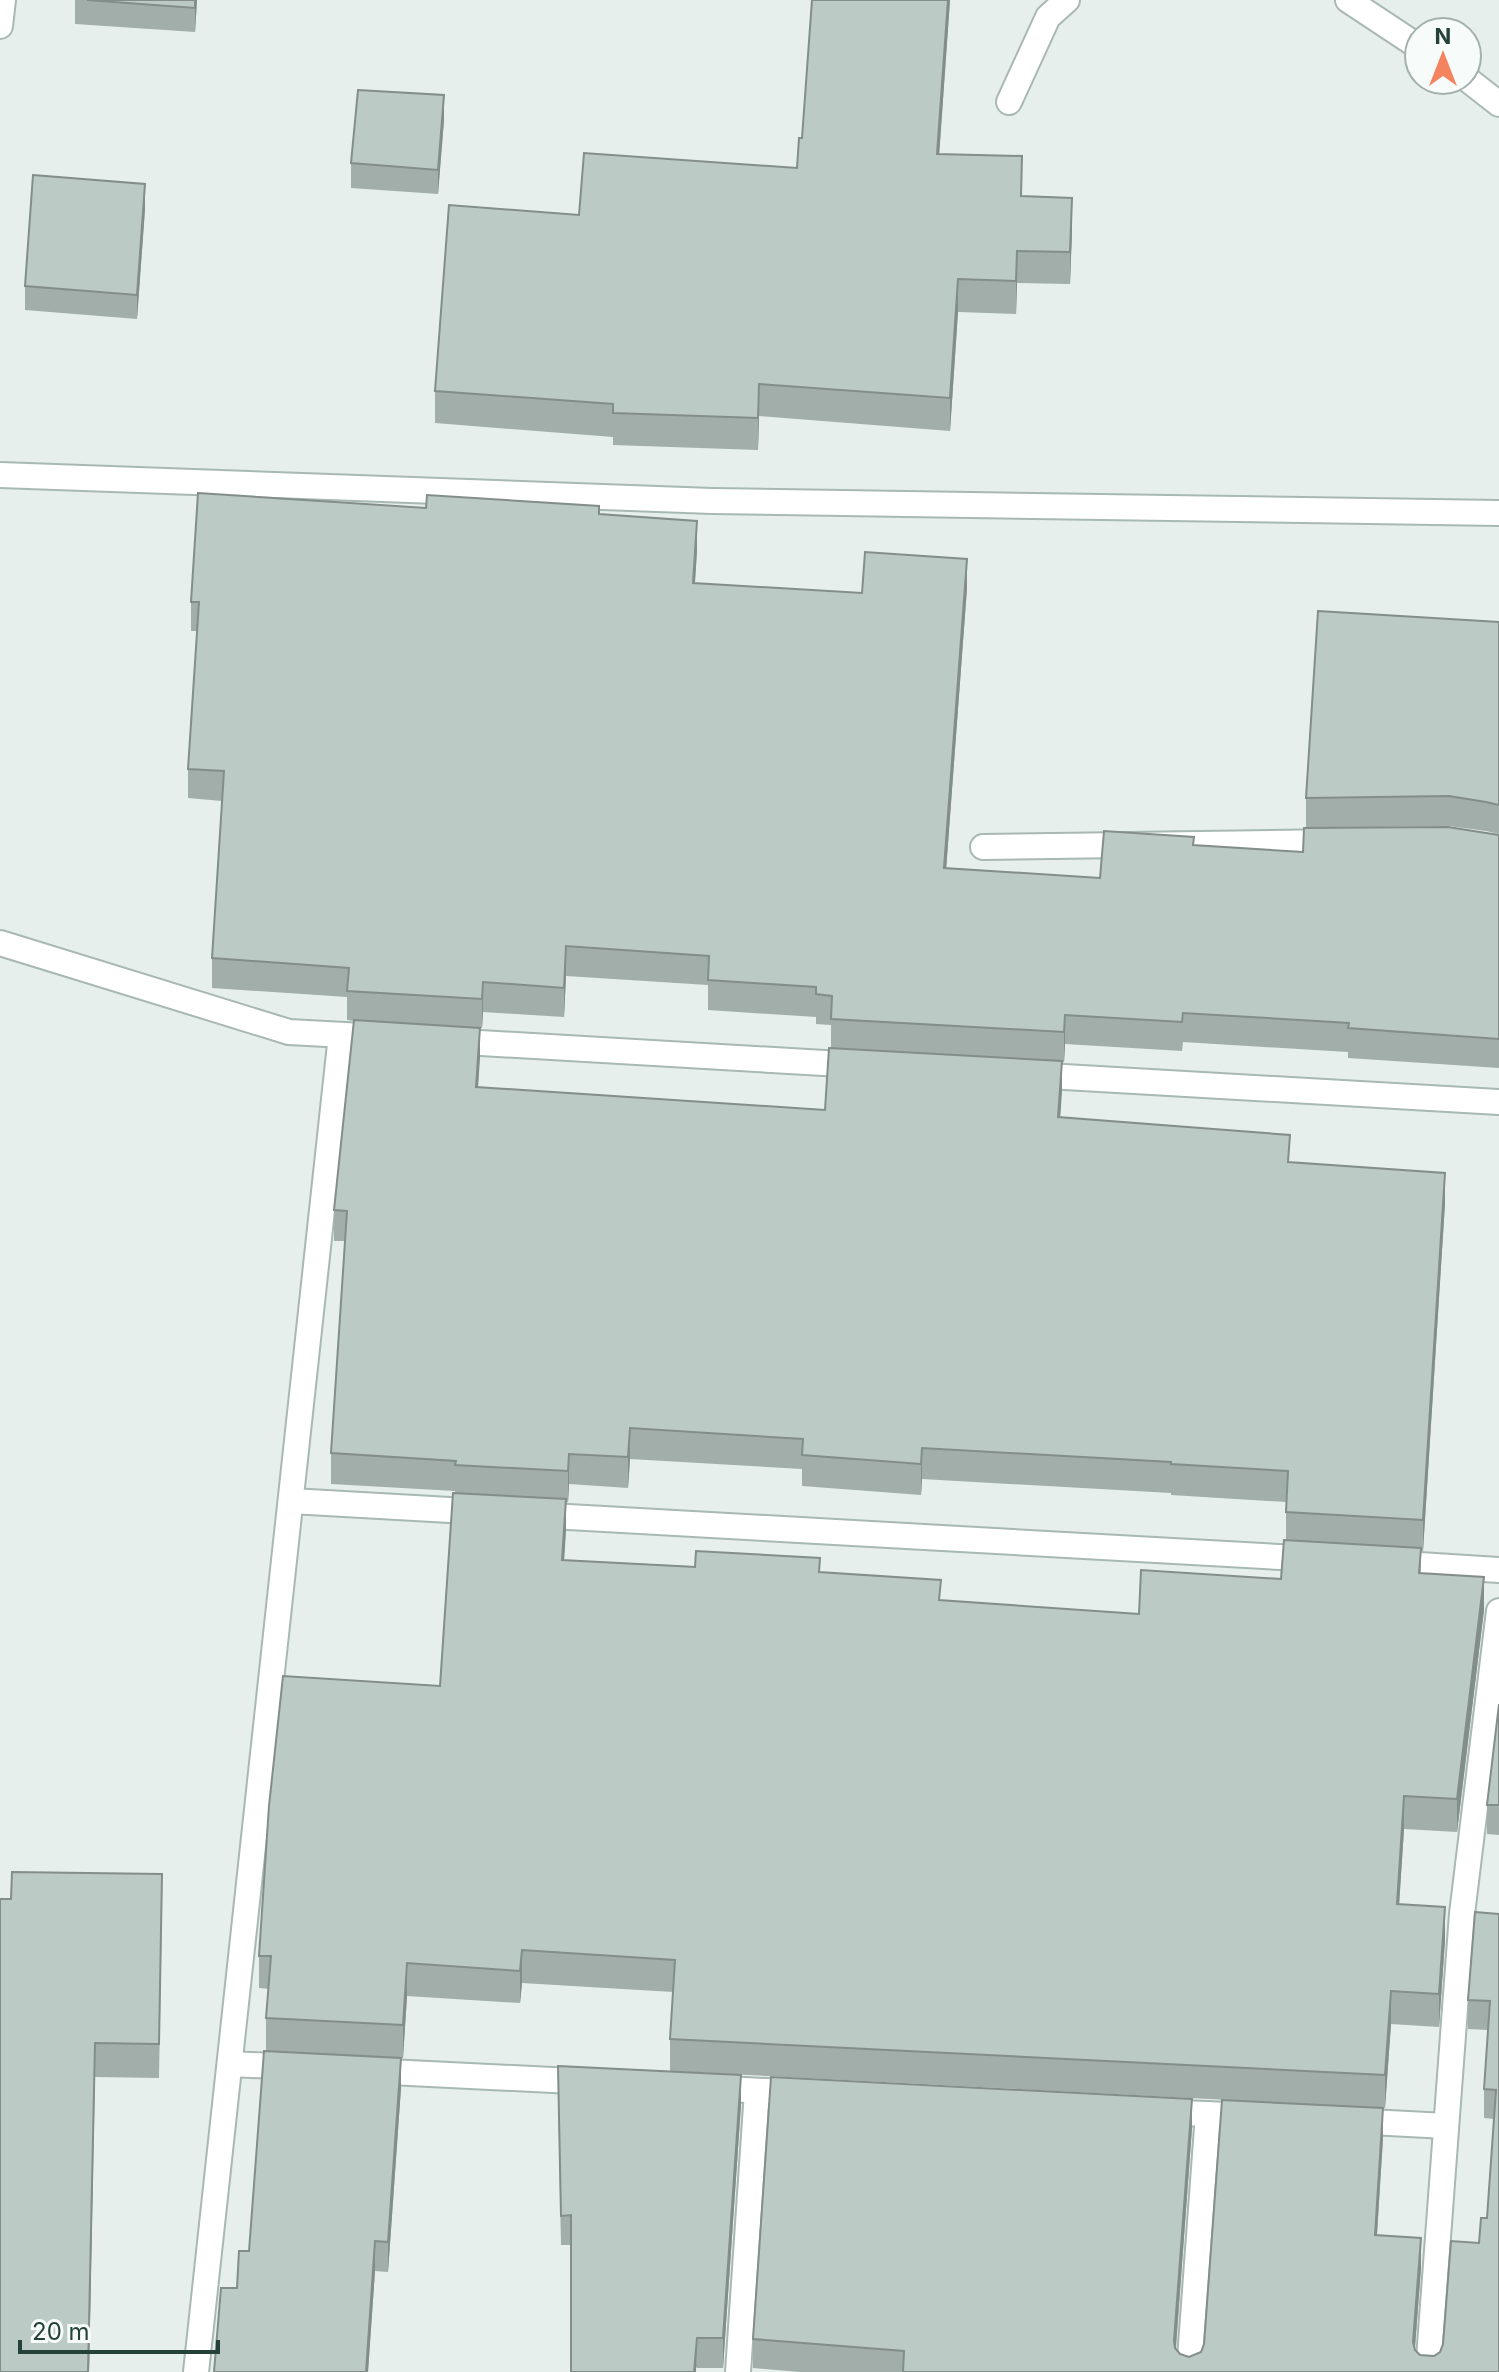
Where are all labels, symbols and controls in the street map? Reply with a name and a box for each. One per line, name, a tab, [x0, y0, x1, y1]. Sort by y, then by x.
north arrow	[1403, 16, 1483, 96]
text: N	[1435, 23, 1451, 49]
scale bar	[20, 2304, 218, 2354]
text: 20 m	[32, 2317, 90, 2346]

